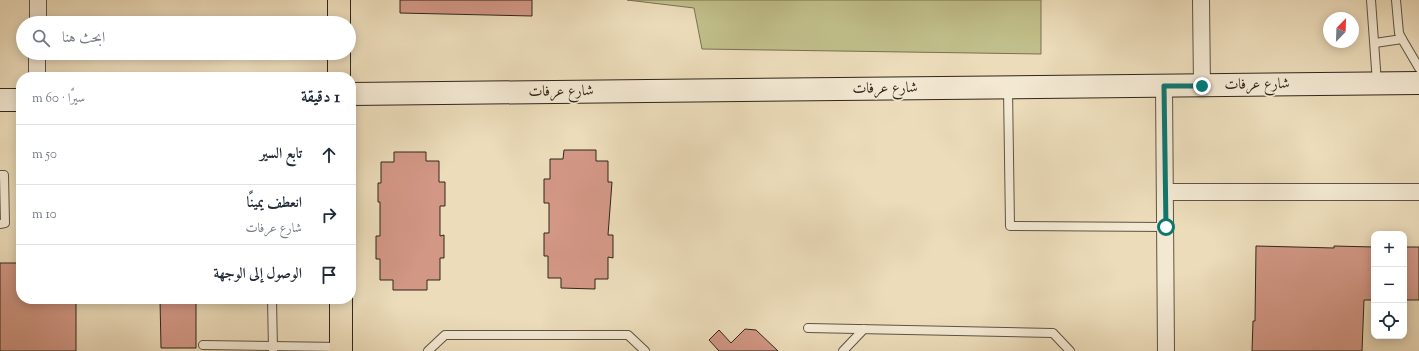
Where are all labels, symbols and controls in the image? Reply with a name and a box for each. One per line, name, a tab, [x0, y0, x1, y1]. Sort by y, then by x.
north arrow	[1323, 12, 1359, 48]
search box	[16, 16, 356, 60]
icon: search	[30, 27, 52, 49]
text: ابحث هنا	[62, 28, 105, 49]
street label: شارع عرفات	[1224, 74, 1290, 97]
route end	[1193, 77, 1211, 95]
street label: شارع عرفات	[852, 78, 918, 101]
street label: شارع عرفات	[528, 81, 594, 104]
text: 1 دقيقة	[301, 86, 340, 110]
text: سيرًا · 60 m	[32, 90, 85, 108]
text: تابع السير	[260, 144, 302, 165]
icon: ahead	[318, 144, 340, 166]
text: 50 m	[32, 146, 57, 164]
text: انعطف يمينًا	[247, 193, 302, 214]
icon: right	[318, 204, 340, 226]
text: 10 m	[32, 206, 57, 224]
route start	[1157, 218, 1175, 236]
text: شارع عرفات	[245, 220, 302, 238]
map controls	[1371, 231, 1407, 339]
button: +	[1371, 231, 1407, 267]
text: الوصول إلى الوجهة	[213, 264, 302, 285]
icon: arrive	[318, 264, 340, 286]
button: −	[1371, 267, 1407, 303]
button: locate	[1371, 303, 1407, 339]

